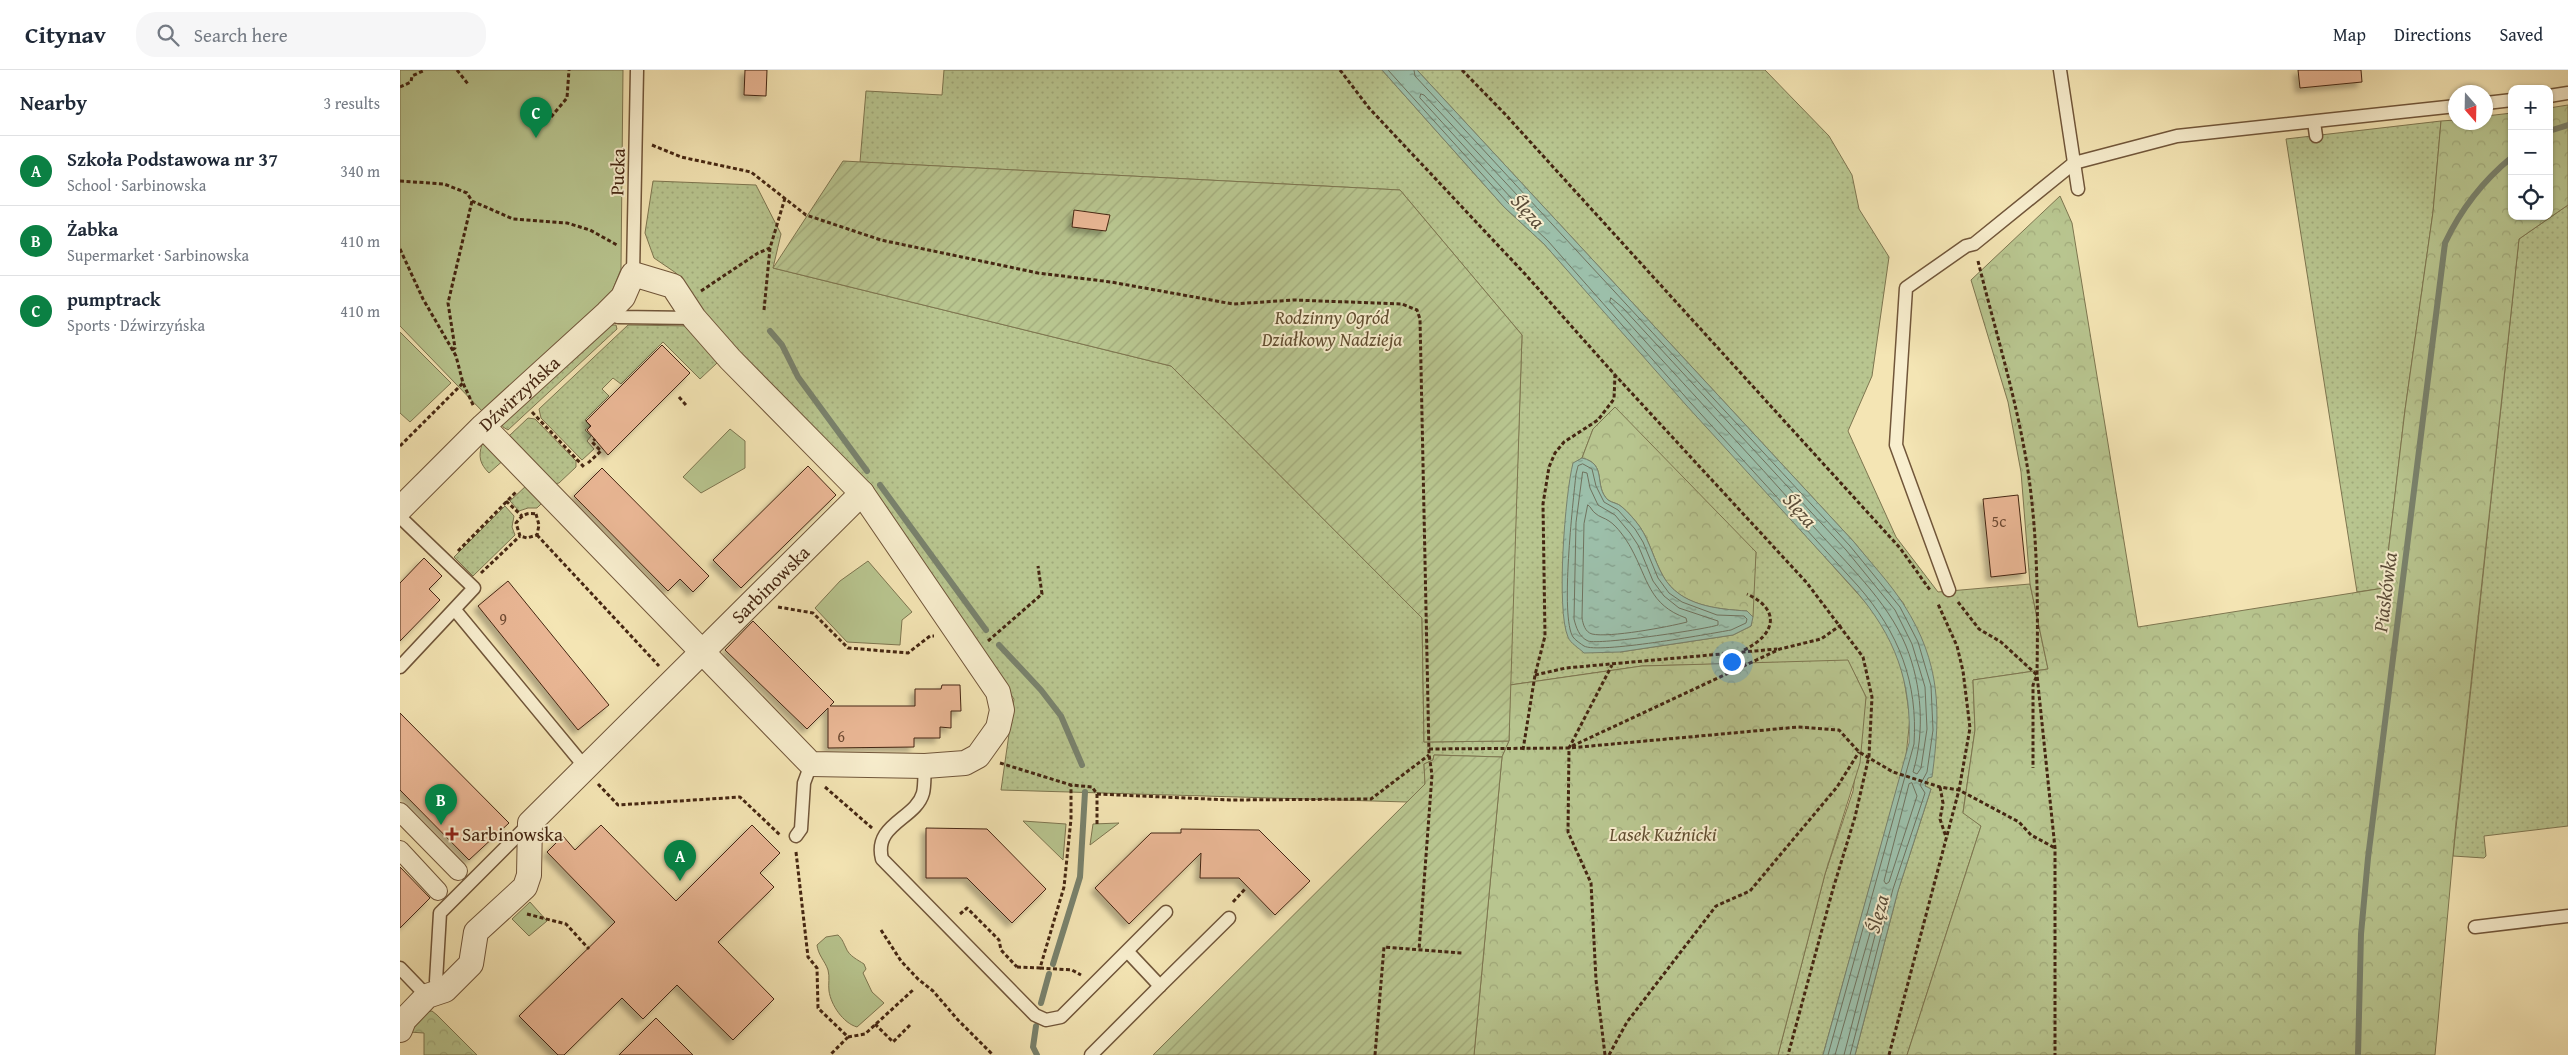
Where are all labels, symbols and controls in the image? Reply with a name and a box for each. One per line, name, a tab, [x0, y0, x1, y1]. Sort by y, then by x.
search box	[136, 12, 486, 57]
text: Citynav	[25, 17, 106, 52]
icon: search	[154, 21, 182, 49]
text: Search here	[194, 21, 288, 49]
text: Map	[2333, 21, 2366, 48]
text: Directions	[2394, 21, 2471, 48]
text: Saved	[2499, 21, 2543, 48]
north arrow	[2448, 85, 2493, 130]
map controls	[2508, 85, 2553, 220]
button: +	[2508, 85, 2553, 130]
text: Nearby	[20, 87, 87, 118]
text: 3 results	[323, 91, 380, 115]
pin: C	[520, 97, 552, 138]
button: −	[2508, 130, 2553, 175]
text: Szkoła Podstawowa nr 37	[67, 145, 278, 173]
street label: Pucka	[602, 148, 632, 196]
text: A	[31, 159, 41, 183]
text: 340 m	[340, 159, 380, 183]
text: School · Sarbinowska	[67, 173, 206, 197]
button: locate	[2508, 175, 2553, 220]
water label: Ślęza	[1505, 187, 1553, 235]
text: Żabka	[67, 215, 118, 243]
text: B	[31, 229, 41, 253]
text: 410 m	[340, 229, 380, 253]
text: Supermarket · Sarbinowska	[67, 243, 249, 267]
text: pumptrack	[67, 285, 161, 313]
text: C	[31, 299, 41, 323]
text: 410 m	[340, 299, 380, 323]
park label: Rodzinny Ogród Działkowy Nadzieja	[1261, 303, 1403, 353]
text: Sports · Dźwirzyńska	[67, 313, 205, 337]
street label: Dźwirzyńska	[472, 349, 566, 438]
water label: Ślęza	[1777, 486, 1825, 534]
house number: 5c	[1992, 509, 2006, 533]
street label: Sarbinowska	[724, 539, 816, 630]
water label: Piaskówka	[2365, 550, 2404, 635]
house number: 9	[499, 607, 507, 631]
your location	[1719, 649, 1745, 675]
house number: 6	[837, 724, 845, 748]
pin: B	[425, 784, 457, 825]
place label: Sarbinowska	[462, 820, 563, 848]
park label: Lasek Kuźnicki	[1608, 820, 1717, 848]
marker: Sarbinowska	[446, 828, 458, 840]
pin: A	[664, 840, 696, 881]
water label: Ślęza	[1857, 891, 1896, 936]

